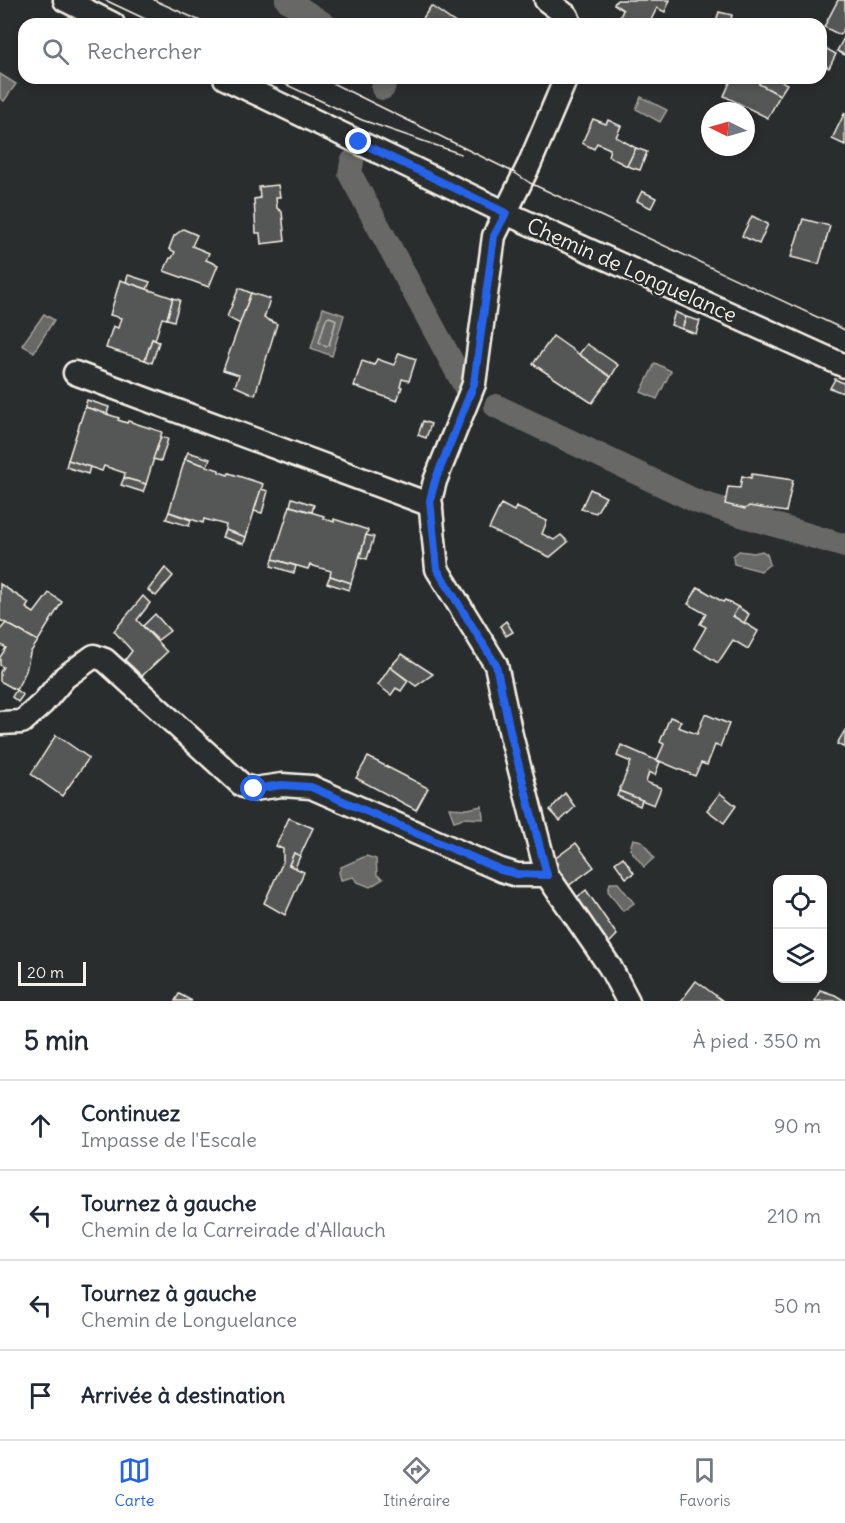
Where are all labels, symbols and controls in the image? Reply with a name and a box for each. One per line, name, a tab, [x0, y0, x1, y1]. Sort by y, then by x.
search box	[18, 18, 827, 84]
icon: search	[39, 35, 72, 68]
text: Rechercher	[87, 37, 202, 65]
north arrow	[701, 102, 755, 156]
route end	[345, 128, 371, 154]
street label: Chemin de Longuelance	[523, 212, 741, 328]
route start	[240, 775, 266, 801]
map controls	[773, 875, 827, 983]
button: locate	[773, 875, 827, 929]
button: layers	[773, 929, 827, 983]
scale bar	[18, 959, 86, 986]
text: 20 m	[27, 962, 64, 982]
text: 5 min	[24, 1024, 89, 1057]
text: À pied · 350 m	[693, 1028, 821, 1053]
text: Continuez	[81, 1099, 180, 1127]
icon: ahead	[24, 1109, 57, 1142]
text: 90 m	[774, 1113, 821, 1138]
text: Impasse de l'Escale	[81, 1127, 257, 1152]
text: Tournez à gauche	[81, 1189, 257, 1217]
icon: left	[24, 1199, 57, 1232]
text: 210 m	[767, 1203, 821, 1228]
text: Chemin de la Carreirade d'Allauch	[81, 1217, 386, 1242]
text: Tournez à gauche	[81, 1279, 257, 1307]
icon: left	[24, 1289, 57, 1322]
text: 50 m	[774, 1293, 821, 1318]
text: Chemin de Longuelance	[81, 1307, 297, 1332]
icon: arrive	[24, 1379, 57, 1412]
text: Arrivée à destination	[81, 1381, 285, 1409]
tab: Carte	[114, 1454, 154, 1510]
tab: Itinéraire	[383, 1454, 450, 1510]
tab: Favoris	[679, 1454, 731, 1510]

